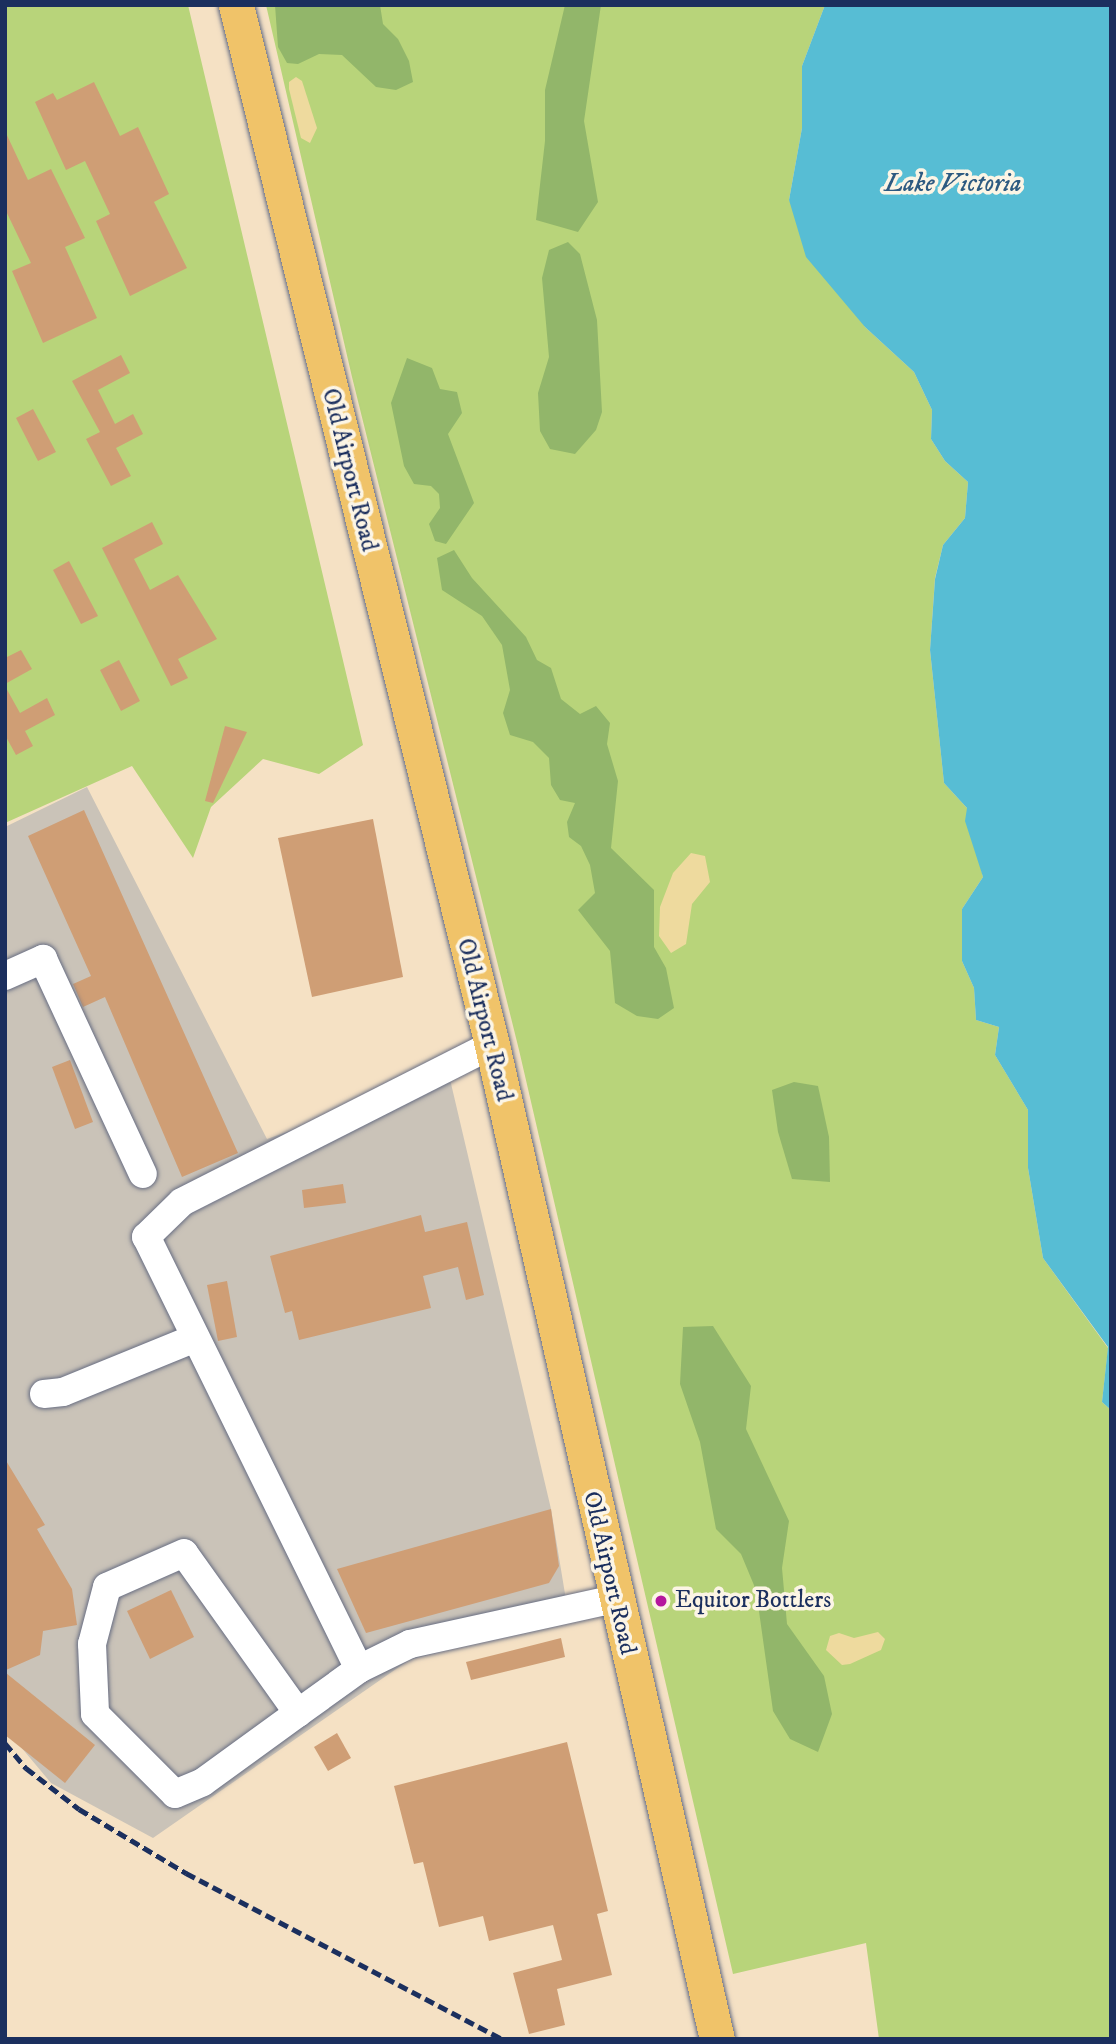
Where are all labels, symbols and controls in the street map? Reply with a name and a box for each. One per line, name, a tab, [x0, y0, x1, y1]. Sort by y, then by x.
water label: Lake Victoria	[885, 168, 1021, 200]
street label: Old Airport Road	[315, 386, 383, 554]
street label: Old Airport Road	[450, 936, 518, 1104]
street label: Old Airport Road	[576, 1489, 642, 1657]
place label: Equitor Bottlers	[675, 1587, 831, 1615]
marker: Equitor Bottlers	[653, 1593, 669, 1609]

